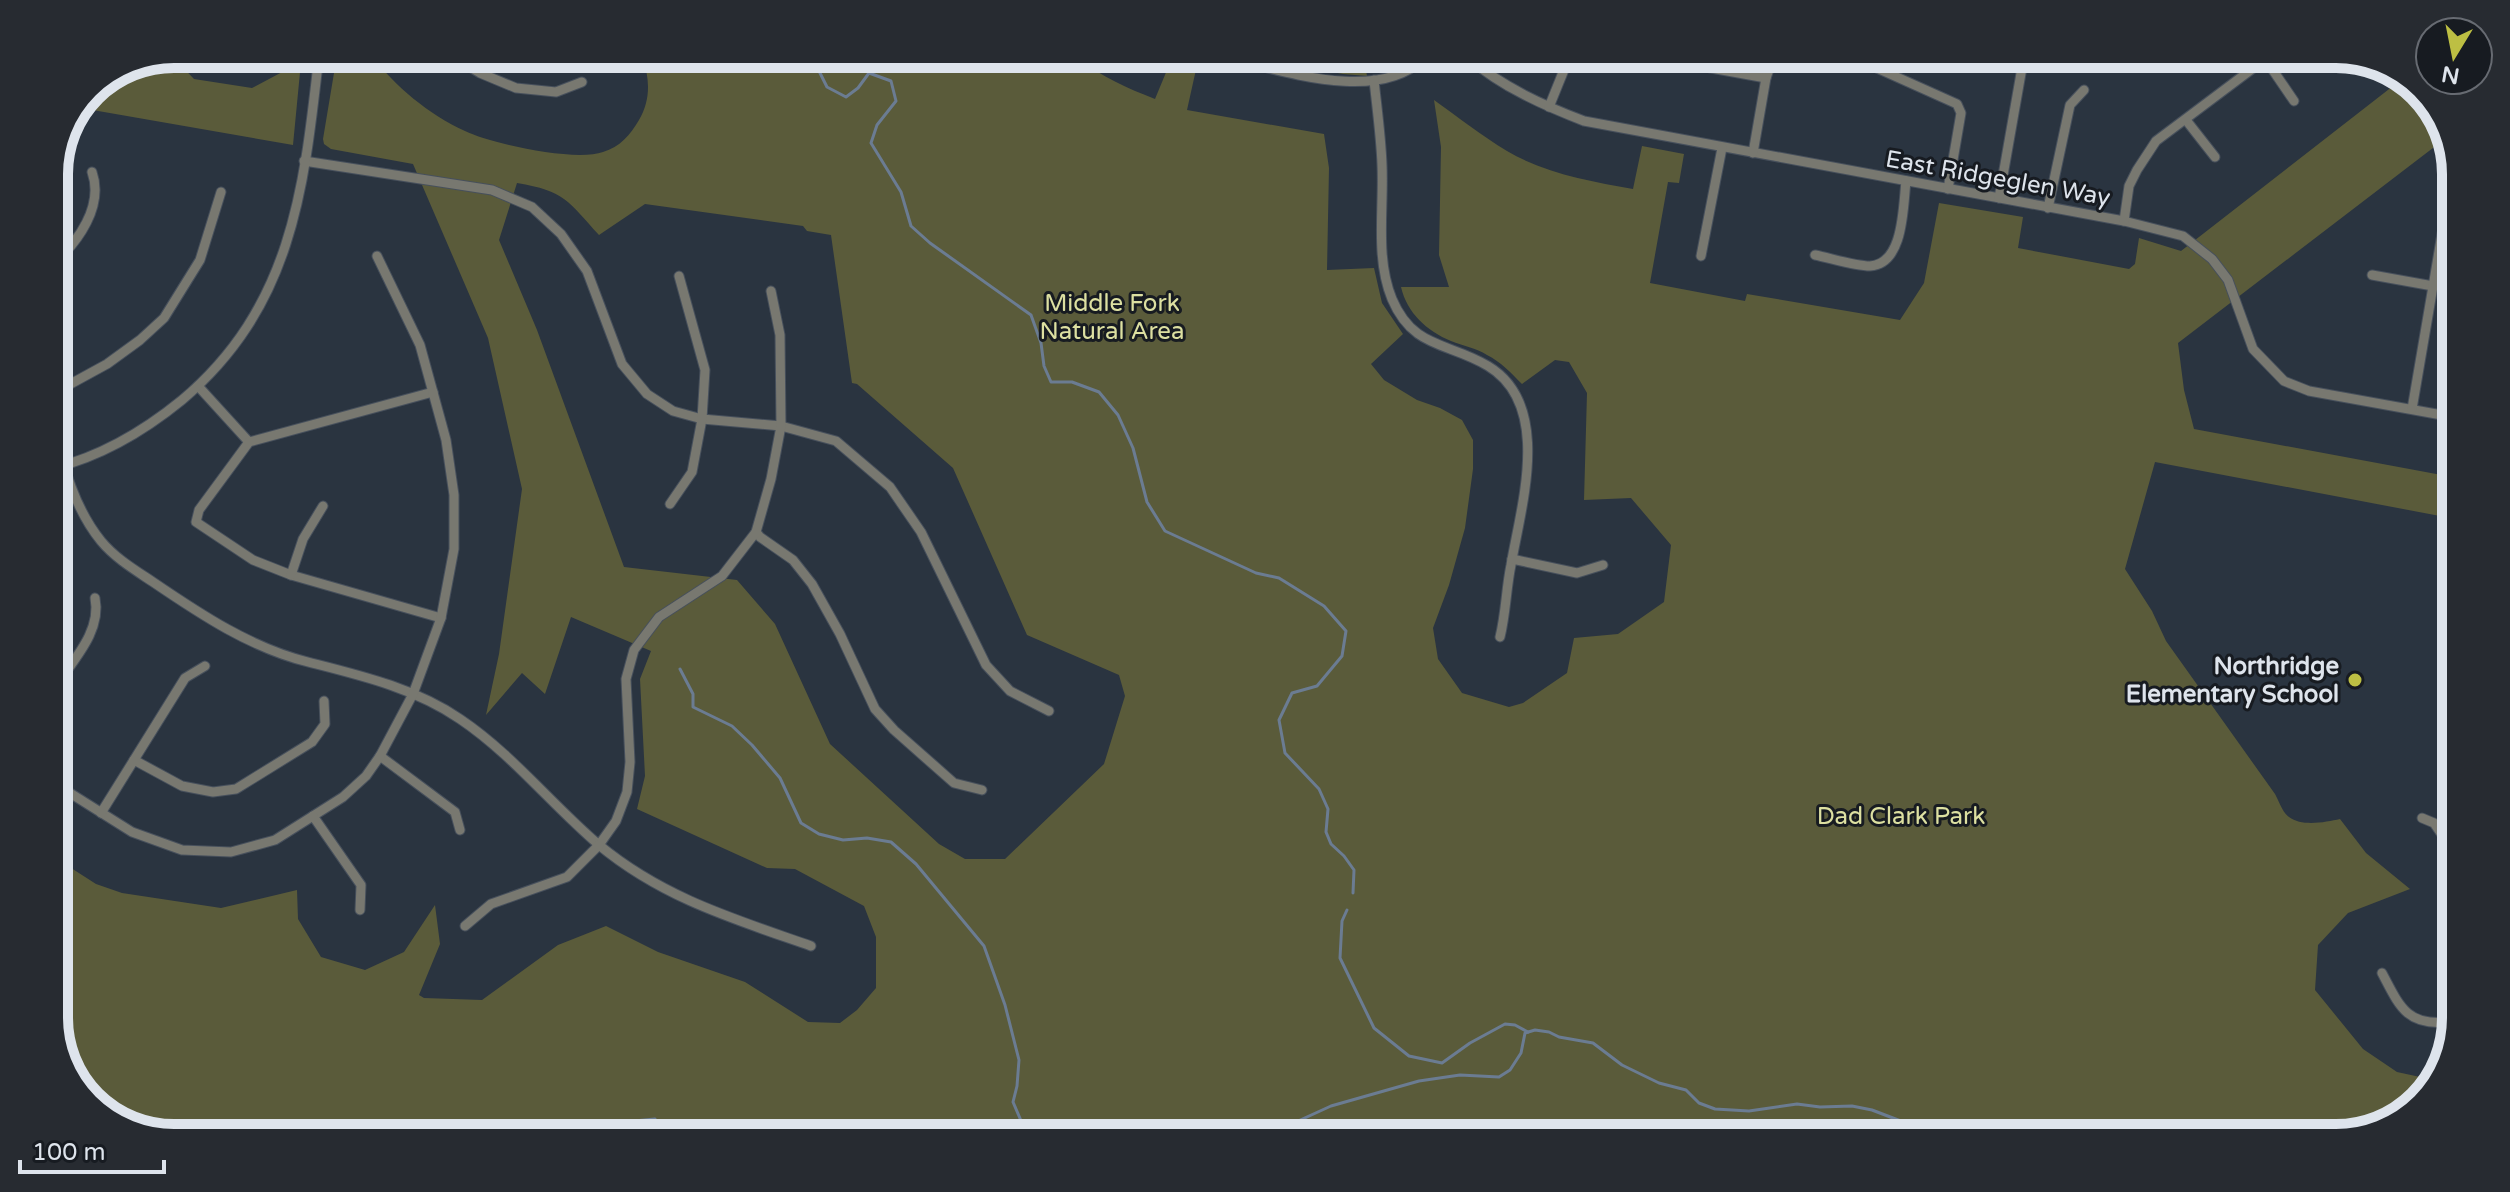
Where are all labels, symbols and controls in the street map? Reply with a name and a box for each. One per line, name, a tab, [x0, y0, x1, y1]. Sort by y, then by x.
north arrow	[2414, 16, 2494, 96]
text: N	[2440, 60, 2462, 89]
street label: East Ridgeglen Way	[1883, 144, 2113, 213]
park label: Middle Fork Natural Area	[1040, 289, 1184, 346]
place label: Northridge Elementary School	[2126, 652, 2339, 709]
marker: Northridge Elementary School	[2346, 671, 2364, 689]
park label: Dad Clark Park	[1817, 802, 1985, 831]
scale bar	[20, 1124, 164, 1174]
text: 100 m	[32, 1138, 106, 1167]

